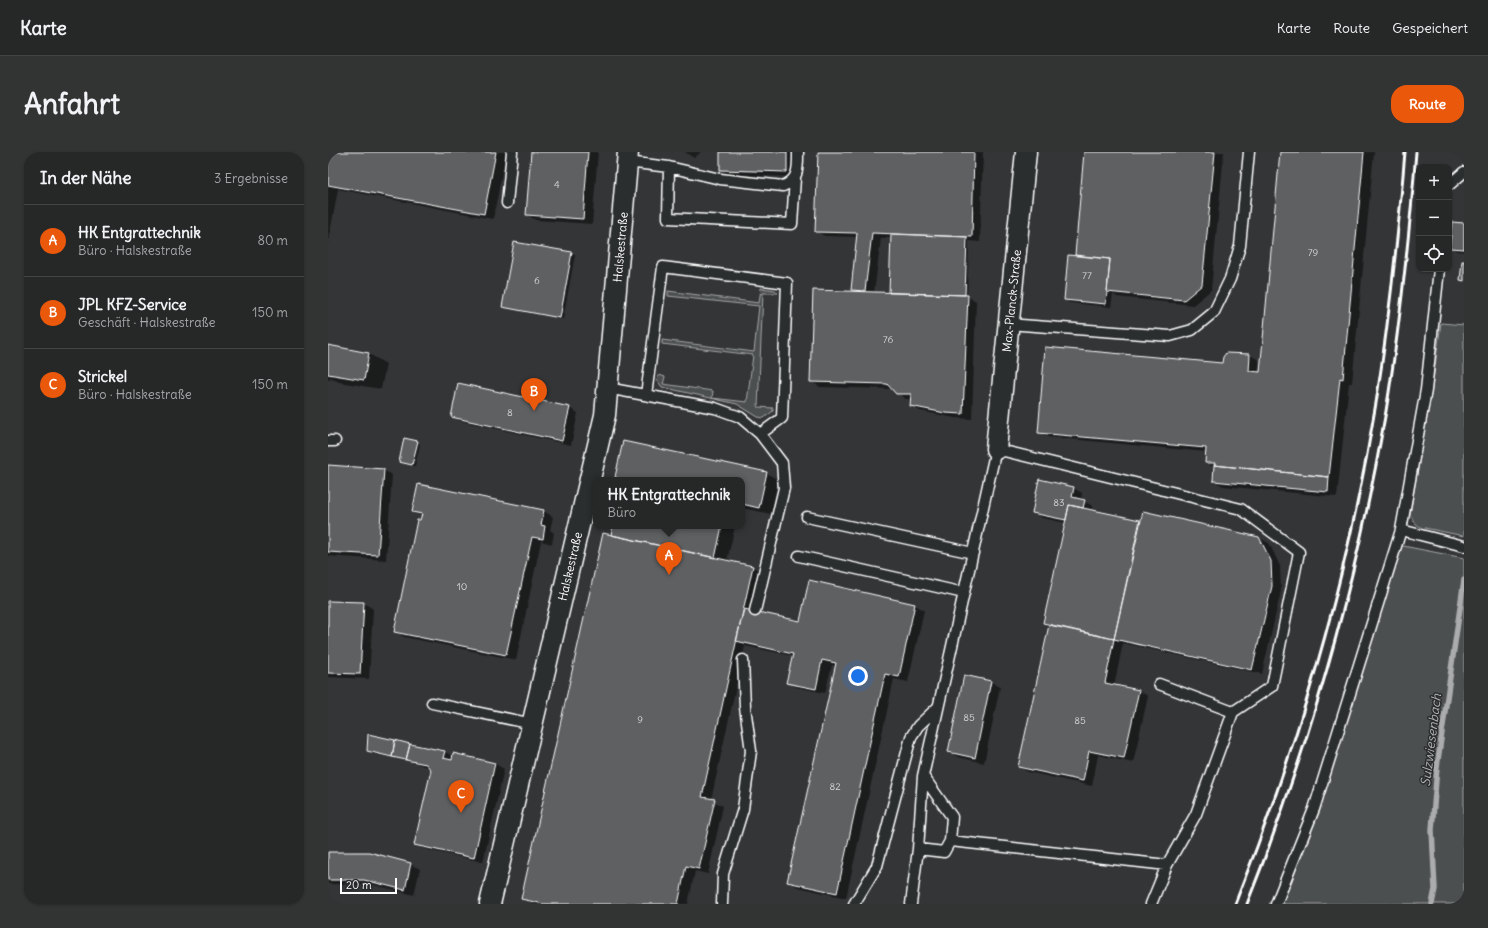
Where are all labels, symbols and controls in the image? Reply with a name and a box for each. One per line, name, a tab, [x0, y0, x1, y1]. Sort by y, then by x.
text: Karte	[20, 16, 67, 40]
text: Karte	[1277, 19, 1311, 37]
text: Route	[1333, 19, 1370, 37]
text: Gespeichert	[1392, 19, 1468, 37]
button: Route	[1391, 85, 1464, 123]
text: Anfahrt	[24, 86, 120, 122]
map controls	[1416, 164, 1452, 272]
button: +	[1416, 164, 1452, 200]
text: In der Nähe	[40, 167, 132, 189]
text: 3 Ergebnisse	[214, 170, 288, 187]
house number: 4	[554, 178, 560, 191]
button: −	[1416, 200, 1452, 236]
street label: Halskestraße	[609, 211, 630, 283]
text: HK Entgrattechnik	[78, 223, 201, 242]
text: A	[49, 232, 57, 249]
text: 80 m	[257, 232, 288, 249]
button: locate	[1416, 236, 1452, 272]
text: Büro · Halskestraße	[78, 242, 192, 259]
house number: 79	[1308, 246, 1319, 259]
street label: Max-Planck-Straße	[998, 249, 1024, 353]
house number: 77	[1082, 269, 1092, 282]
house number: 6	[534, 274, 540, 287]
text: JPL KFZ-Service	[78, 295, 187, 314]
text: B	[49, 304, 57, 321]
text: 150 m	[252, 304, 288, 321]
text: Geschäft · Halskestraße	[78, 314, 216, 331]
house number: 76	[883, 333, 893, 346]
text: Strickel	[78, 367, 127, 386]
text: C	[49, 376, 57, 393]
text: 150 m	[252, 376, 288, 393]
pin: B	[521, 378, 547, 411]
text: Büro · Halskestraße	[78, 386, 192, 403]
house number: 8	[507, 406, 513, 419]
popup	[593, 477, 745, 529]
text: HK Entgrattechnik	[608, 485, 730, 504]
house number: 83	[1053, 496, 1065, 509]
text: Büro	[608, 504, 636, 521]
street label: Halskestraße	[554, 530, 585, 602]
pin: A	[656, 542, 682, 575]
house number: 10	[457, 580, 467, 593]
your location	[848, 666, 868, 686]
water label: Sulzwiesenbach	[1417, 692, 1445, 787]
house number: 85	[963, 711, 975, 724]
house number: 9	[637, 713, 643, 726]
house number: 85	[1074, 714, 1086, 727]
pin: C	[448, 780, 474, 813]
house number: 82	[829, 780, 841, 793]
scale bar	[340, 876, 397, 895]
text: 20 m	[346, 878, 372, 892]

